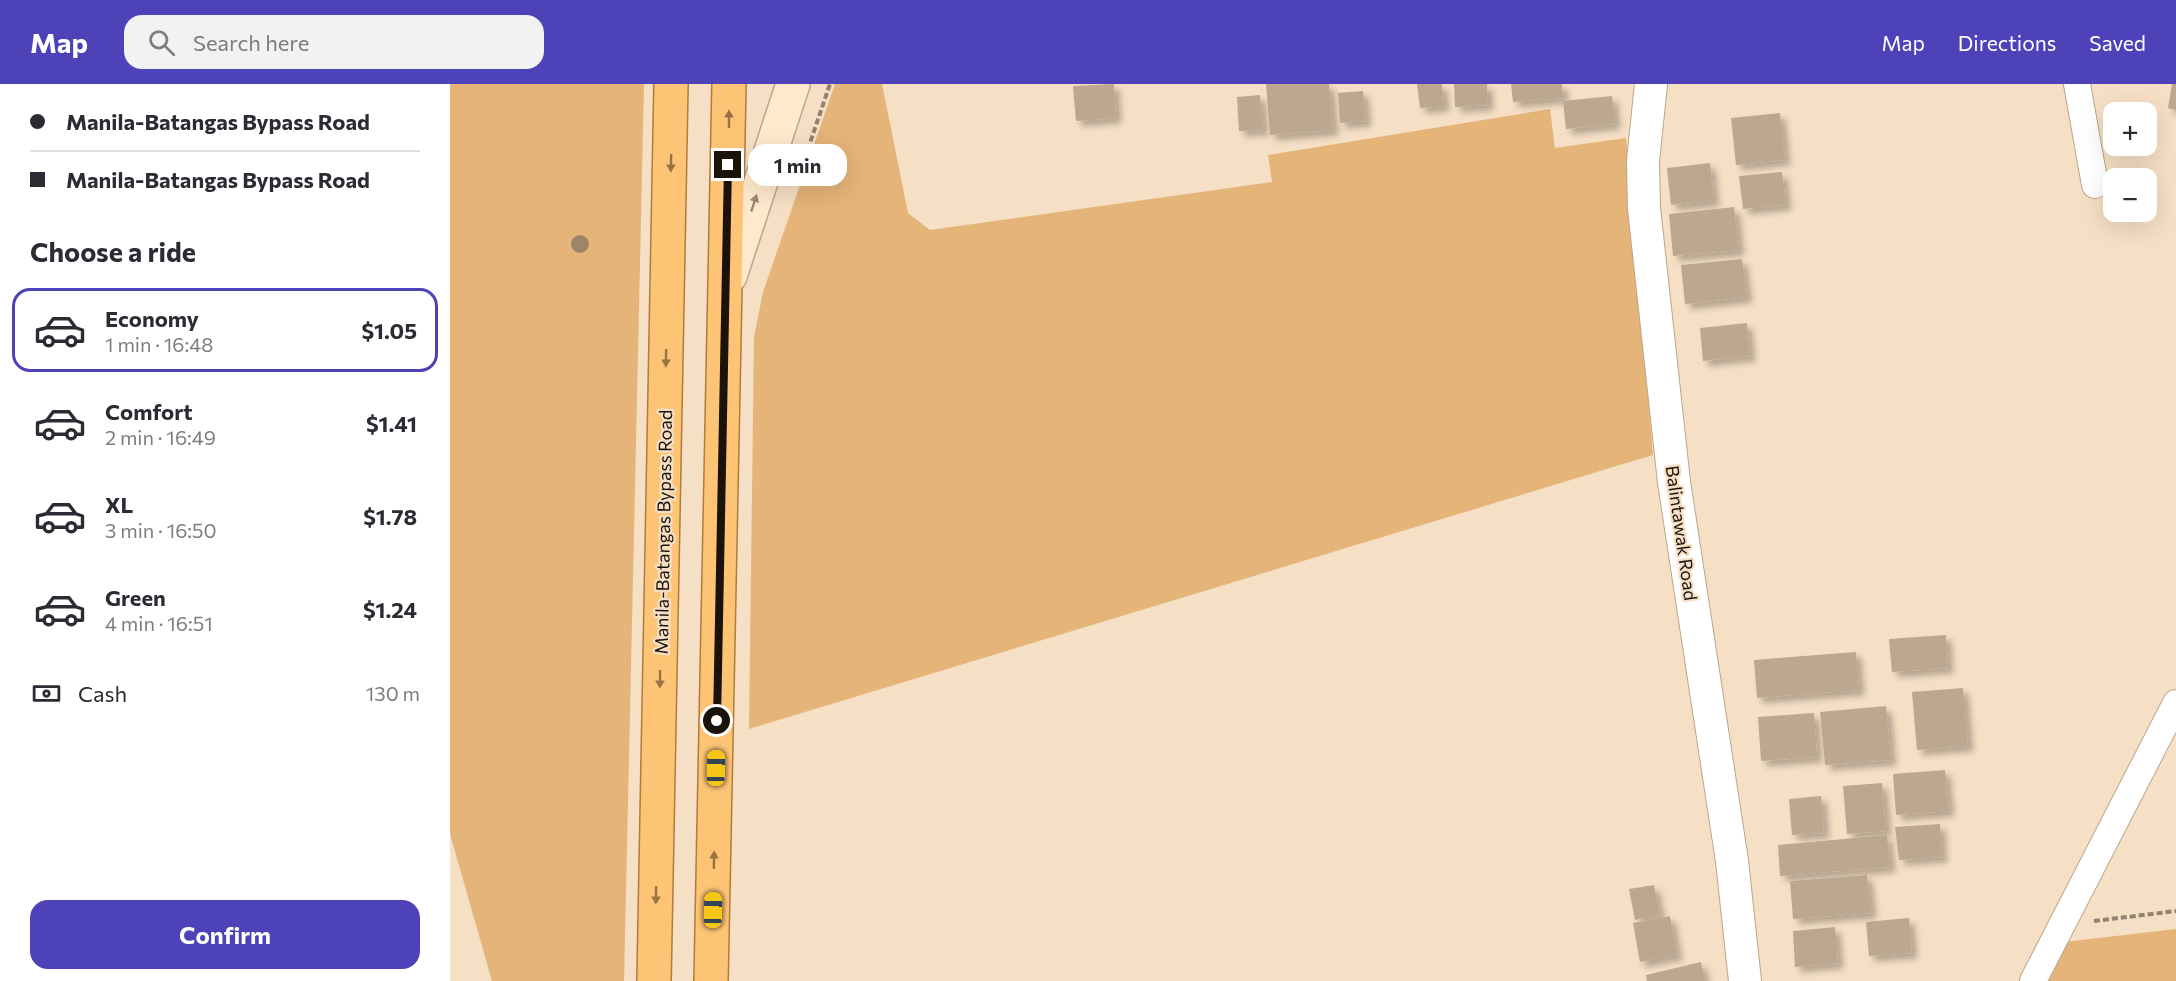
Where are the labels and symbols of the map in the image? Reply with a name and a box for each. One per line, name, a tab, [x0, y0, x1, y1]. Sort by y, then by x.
one-way arrow	[724, 109, 734, 128]
callout: 1 min	[749, 144, 848, 186]
route end	[714, 151, 741, 178]
one-way arrow	[666, 154, 675, 173]
one-way arrow	[750, 194, 759, 212]
one-way arrow	[662, 349, 671, 368]
street label: Manila-Batangas Bypass Road	[650, 410, 676, 654]
street label: Balintawak Road	[1662, 464, 1702, 602]
one-way arrow	[655, 670, 665, 689]
route start	[703, 707, 730, 734]
car	[707, 750, 725, 786]
one-way arrow	[709, 850, 719, 869]
one-way arrow	[651, 886, 660, 905]
car	[704, 892, 722, 928]

